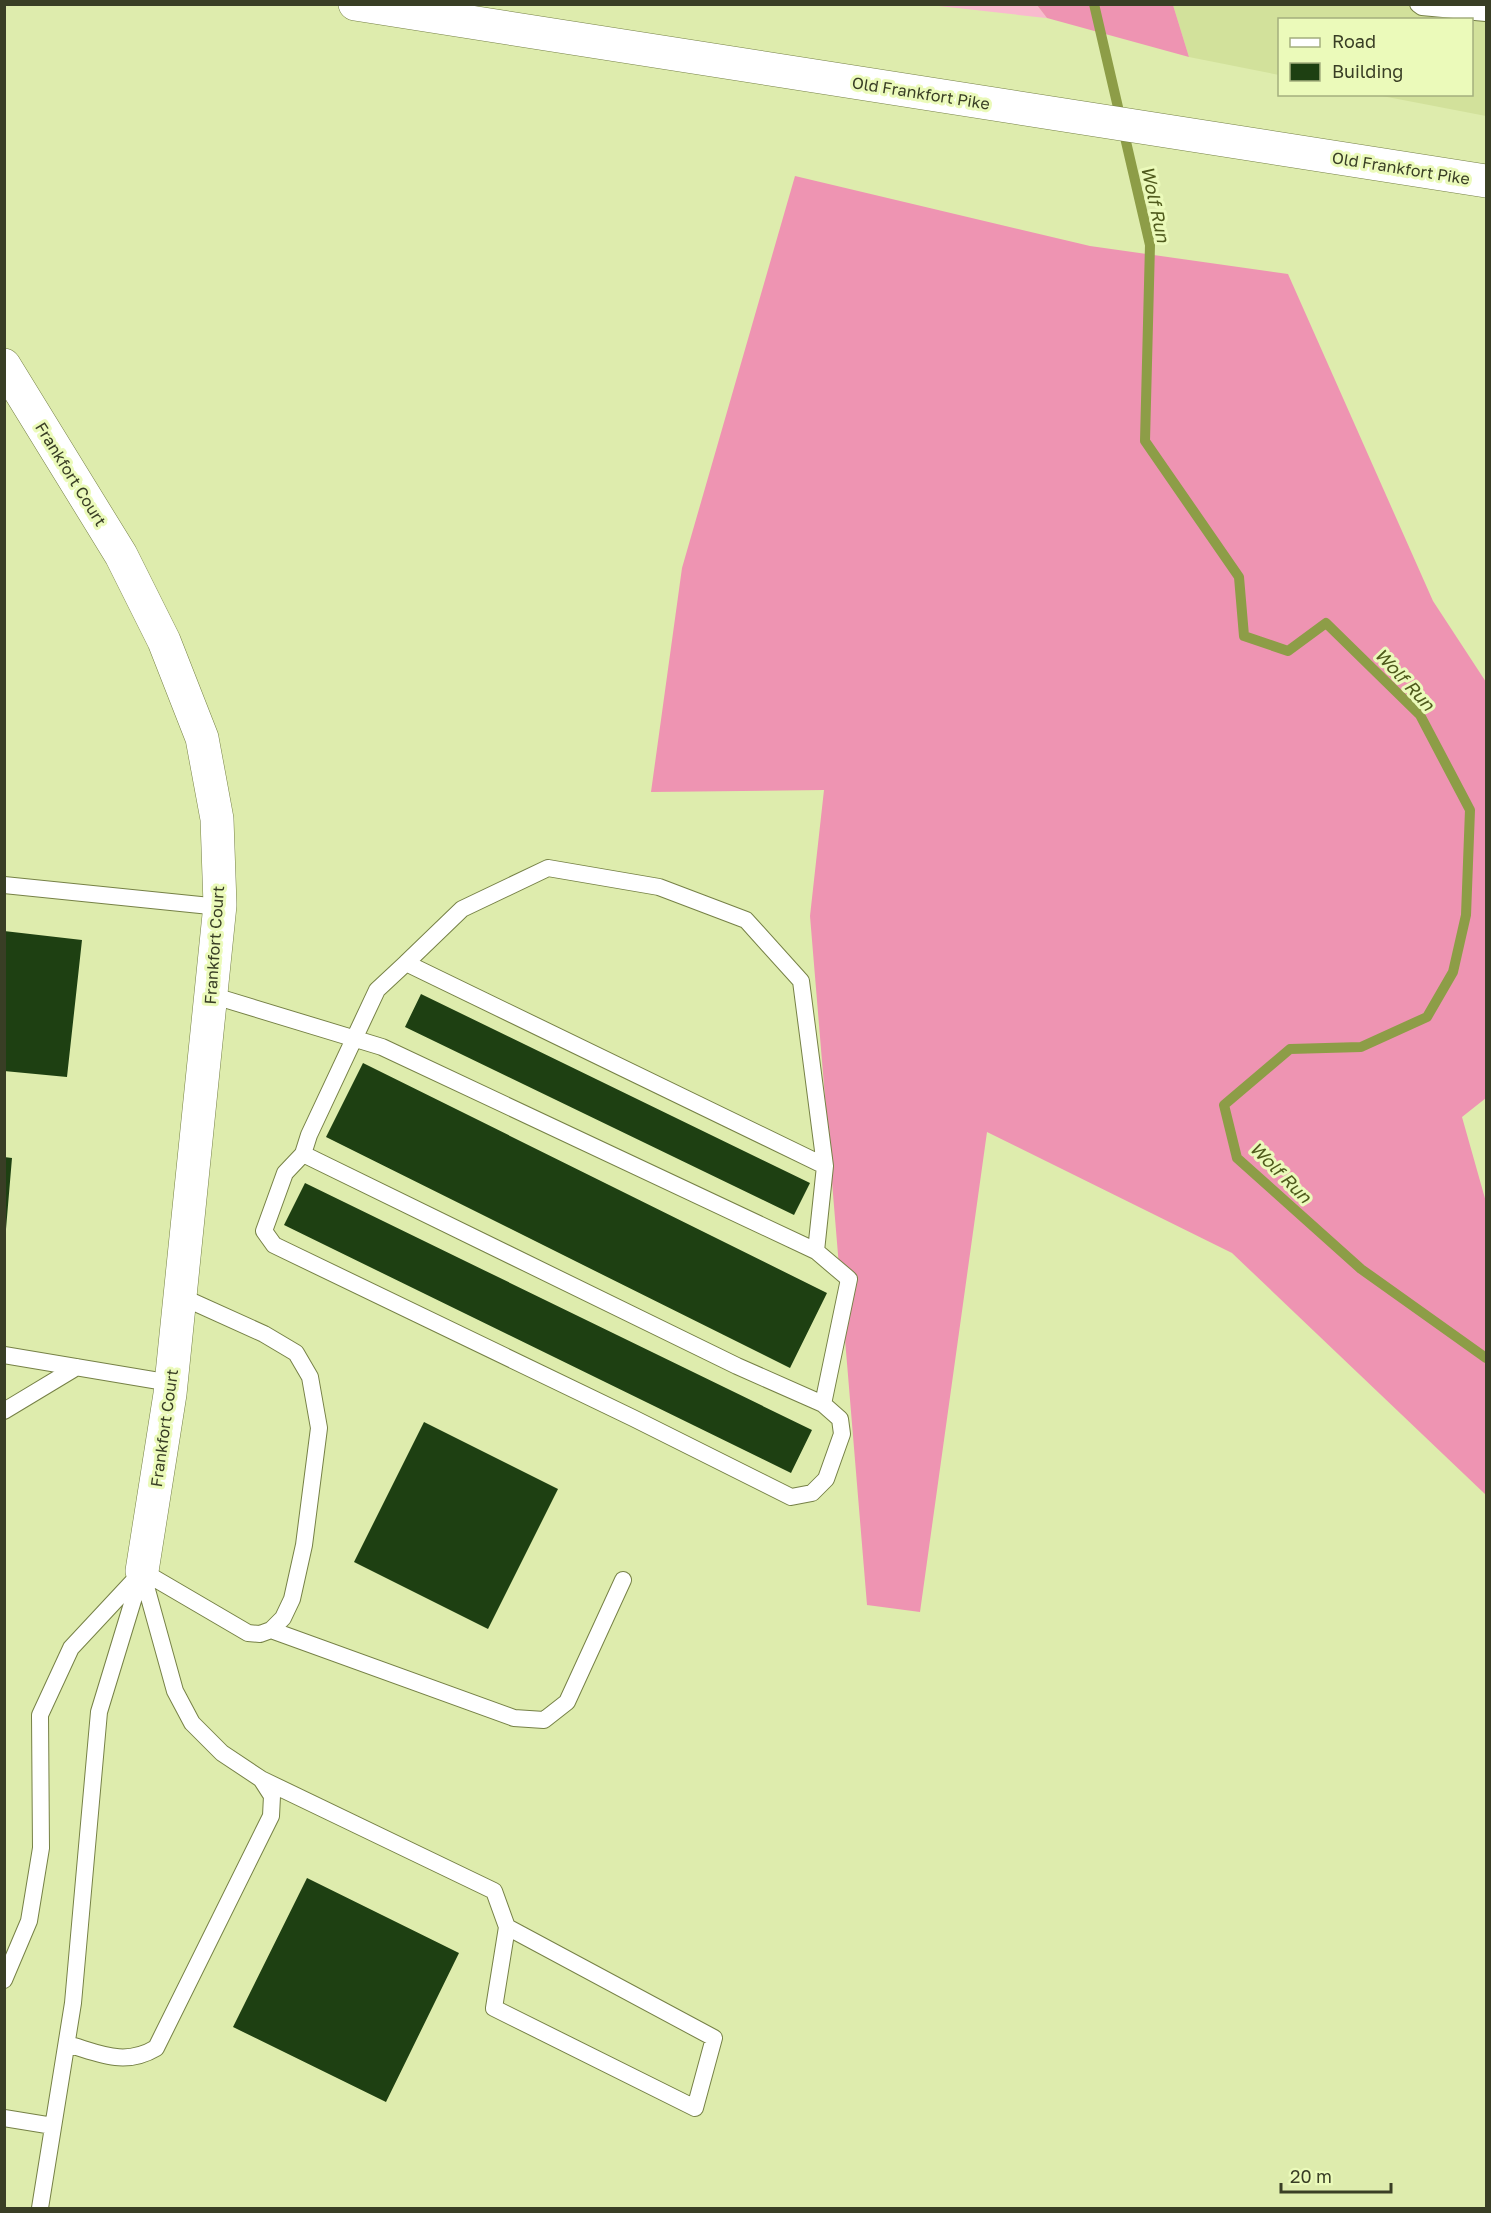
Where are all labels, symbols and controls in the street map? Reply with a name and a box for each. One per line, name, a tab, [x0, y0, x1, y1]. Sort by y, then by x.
legend	[1278, 18, 1473, 96]
text: Road	[1332, 30, 1376, 52]
text: Building	[1332, 60, 1403, 82]
street label: Old Frankfort Pike	[851, 72, 991, 114]
street label: Old Frankfort Pike	[1331, 147, 1471, 189]
water label: Wolf Run	[1137, 164, 1175, 245]
street label: Frankfort Court	[31, 418, 111, 530]
water label: Wolf Run	[1370, 643, 1440, 716]
street label: Frankfort Court	[200, 885, 228, 1005]
water label: Wolf Run	[1246, 1137, 1317, 1208]
street label: Frankfort Court	[146, 1368, 182, 1488]
scale bar	[1281, 2156, 1390, 2194]
text: 20 m	[1290, 2165, 1332, 2187]

